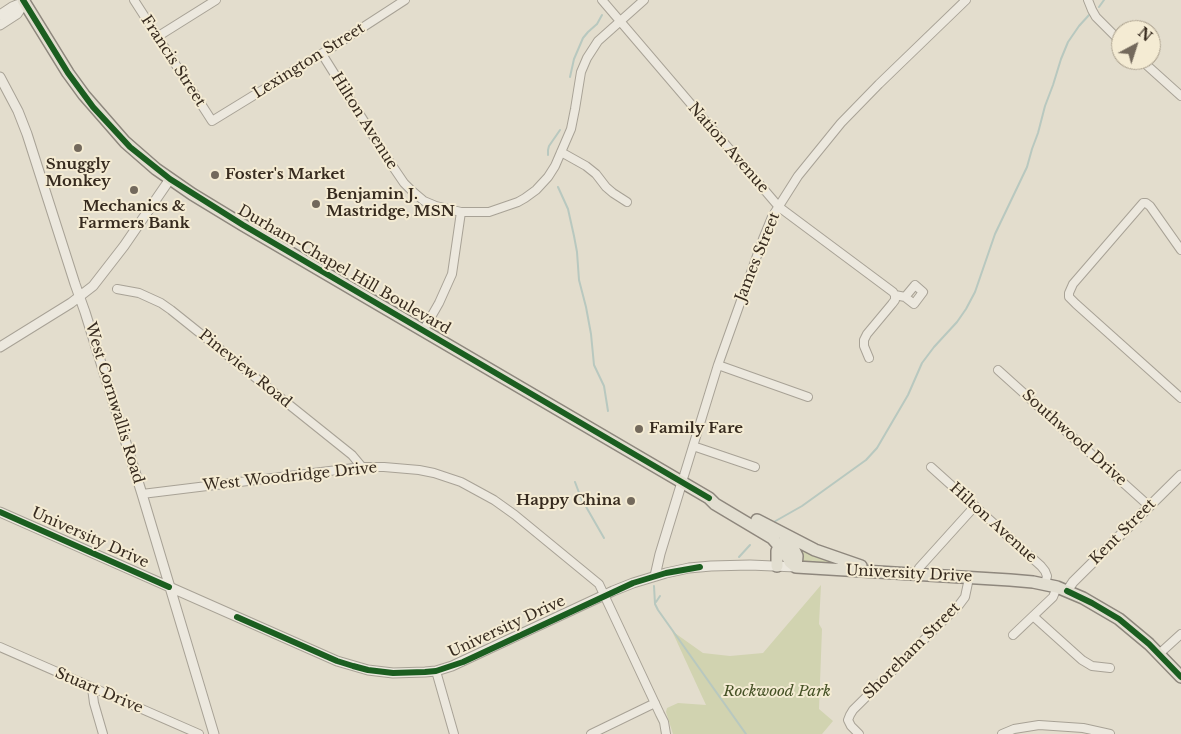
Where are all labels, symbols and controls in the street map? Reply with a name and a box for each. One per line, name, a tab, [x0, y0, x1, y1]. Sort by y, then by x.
street label: Francis Street	[137, 12, 209, 110]
street label: Lexington Street	[250, 19, 368, 103]
north arrow	[1111, 20, 1161, 70]
text: N	[1134, 23, 1156, 45]
street label: Hilton Avenue	[327, 69, 401, 173]
street label: Nation Avenue	[684, 99, 772, 197]
marker: Snuggly Monkey	[72, 142, 84, 154]
place label: Snuggly Monkey	[45, 156, 111, 191]
place label: Foster's Market	[225, 166, 345, 184]
marker: Foster's Market	[209, 169, 221, 181]
marker: Mechanics & Farmers Bank	[128, 184, 140, 196]
place label: Benjamin J. Mastridge, MSN	[326, 186, 455, 221]
place label: Mechanics & Farmers Bank	[78, 198, 190, 233]
marker: Benjamin J. Mastridge, MSN	[310, 198, 322, 210]
street label: Durham-Chapel Hill Boulevard	[234, 201, 454, 339]
street label: James Street	[732, 210, 784, 304]
street label: West Cornwallis Road	[81, 320, 147, 486]
street label: Pineview Road	[195, 326, 295, 412]
street label: Southwood Drive	[1018, 386, 1130, 490]
place label: Family Fare	[649, 420, 743, 438]
marker: Family Fare	[633, 423, 645, 435]
street label: West Woodridge Drive	[202, 459, 378, 495]
street label: Hilton Avenue	[946, 479, 1040, 567]
place label: Happy China	[516, 492, 621, 510]
marker: Happy China	[625, 495, 637, 507]
street label: Kent Street	[1086, 495, 1160, 569]
street label: University Drive	[28, 504, 152, 572]
street label: University Drive	[845, 562, 973, 586]
street label: University Drive	[446, 592, 568, 662]
street label: Shoreham Street	[860, 599, 964, 703]
street label: Stuart Drive	[52, 664, 146, 718]
park label: Rockwood Park	[723, 683, 831, 701]

